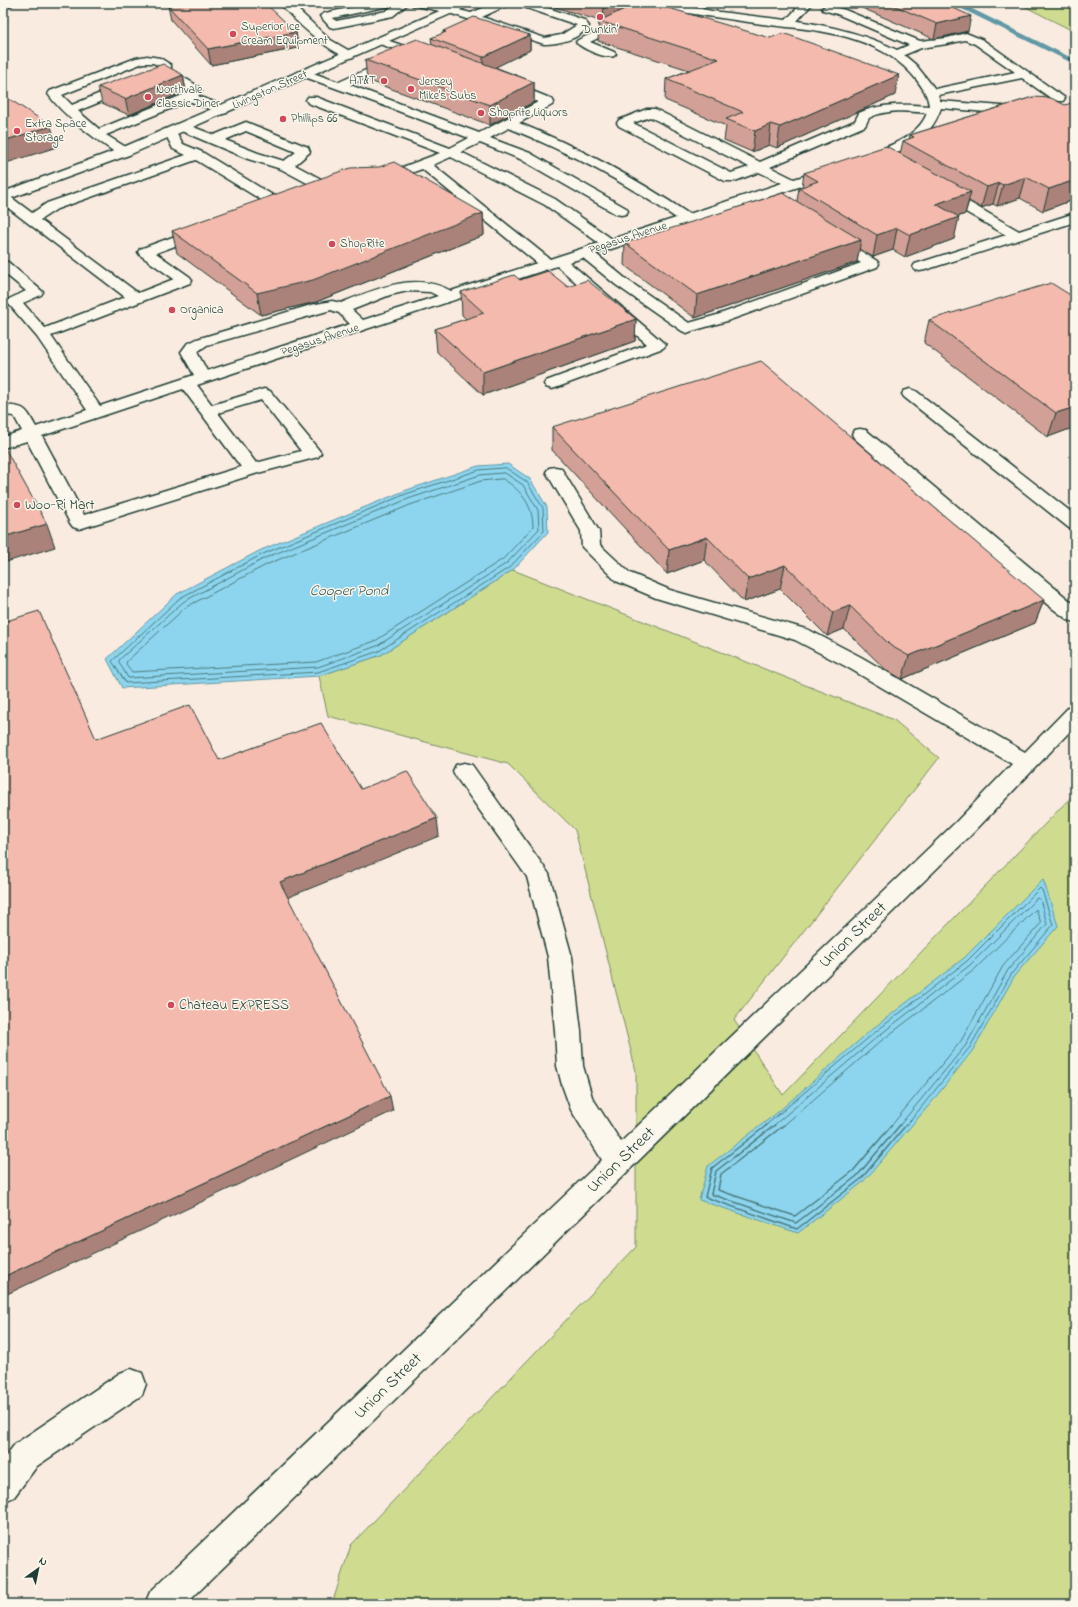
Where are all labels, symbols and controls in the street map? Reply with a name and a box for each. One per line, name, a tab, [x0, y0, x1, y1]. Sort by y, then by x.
marker: Dunkin'	[595, 12, 605, 22]
place label: Superior Ice Cream Equipment	[241, 18, 328, 50]
place label: Dunkin'	[581, 21, 619, 39]
marker: Superior Ice Cream Equipment	[228, 29, 238, 39]
street label: Livingston Street	[230, 65, 311, 115]
place label: AT&T	[349, 72, 376, 90]
place label: Jersey Mike's Subs	[419, 73, 476, 105]
marker: AT&T	[379, 76, 389, 86]
place label: Northvale Classic Diner	[156, 81, 220, 113]
marker: Jersey Mike's Subs	[406, 84, 416, 94]
marker: Northvale Classic Diner	[143, 92, 153, 102]
place label: Shoprite Liquors	[489, 104, 568, 122]
marker: Shoprite Liquors	[476, 108, 486, 118]
place label: Phillips 66	[291, 110, 338, 128]
marker: Phillips 66	[278, 114, 288, 124]
place label: Extra Space Storage	[25, 115, 87, 148]
marker: Extra Space Storage	[12, 126, 22, 136]
street label: Pegasus Avenue	[587, 217, 670, 260]
place label: ShopRite	[340, 235, 385, 253]
marker: ShopRite	[327, 239, 337, 249]
place label: Organica	[180, 301, 223, 320]
marker: Organica	[167, 305, 177, 315]
street label: Pegasus Avenue	[279, 319, 362, 362]
place label: Woo-Ri Mart	[25, 495, 95, 516]
marker: Woo-Ri Mart	[12, 500, 22, 510]
water label: Cooper Pond	[310, 580, 389, 602]
street label: Union Street	[813, 896, 893, 974]
place label: Chateau EXPRESS	[179, 995, 289, 1016]
marker: Chateau EXPRESS	[166, 1000, 176, 1010]
street label: Union Street	[581, 1121, 661, 1199]
street label: Union Street	[348, 1347, 428, 1425]
north arrow	[18, 1549, 58, 1589]
text: N	[35, 1553, 50, 1570]

